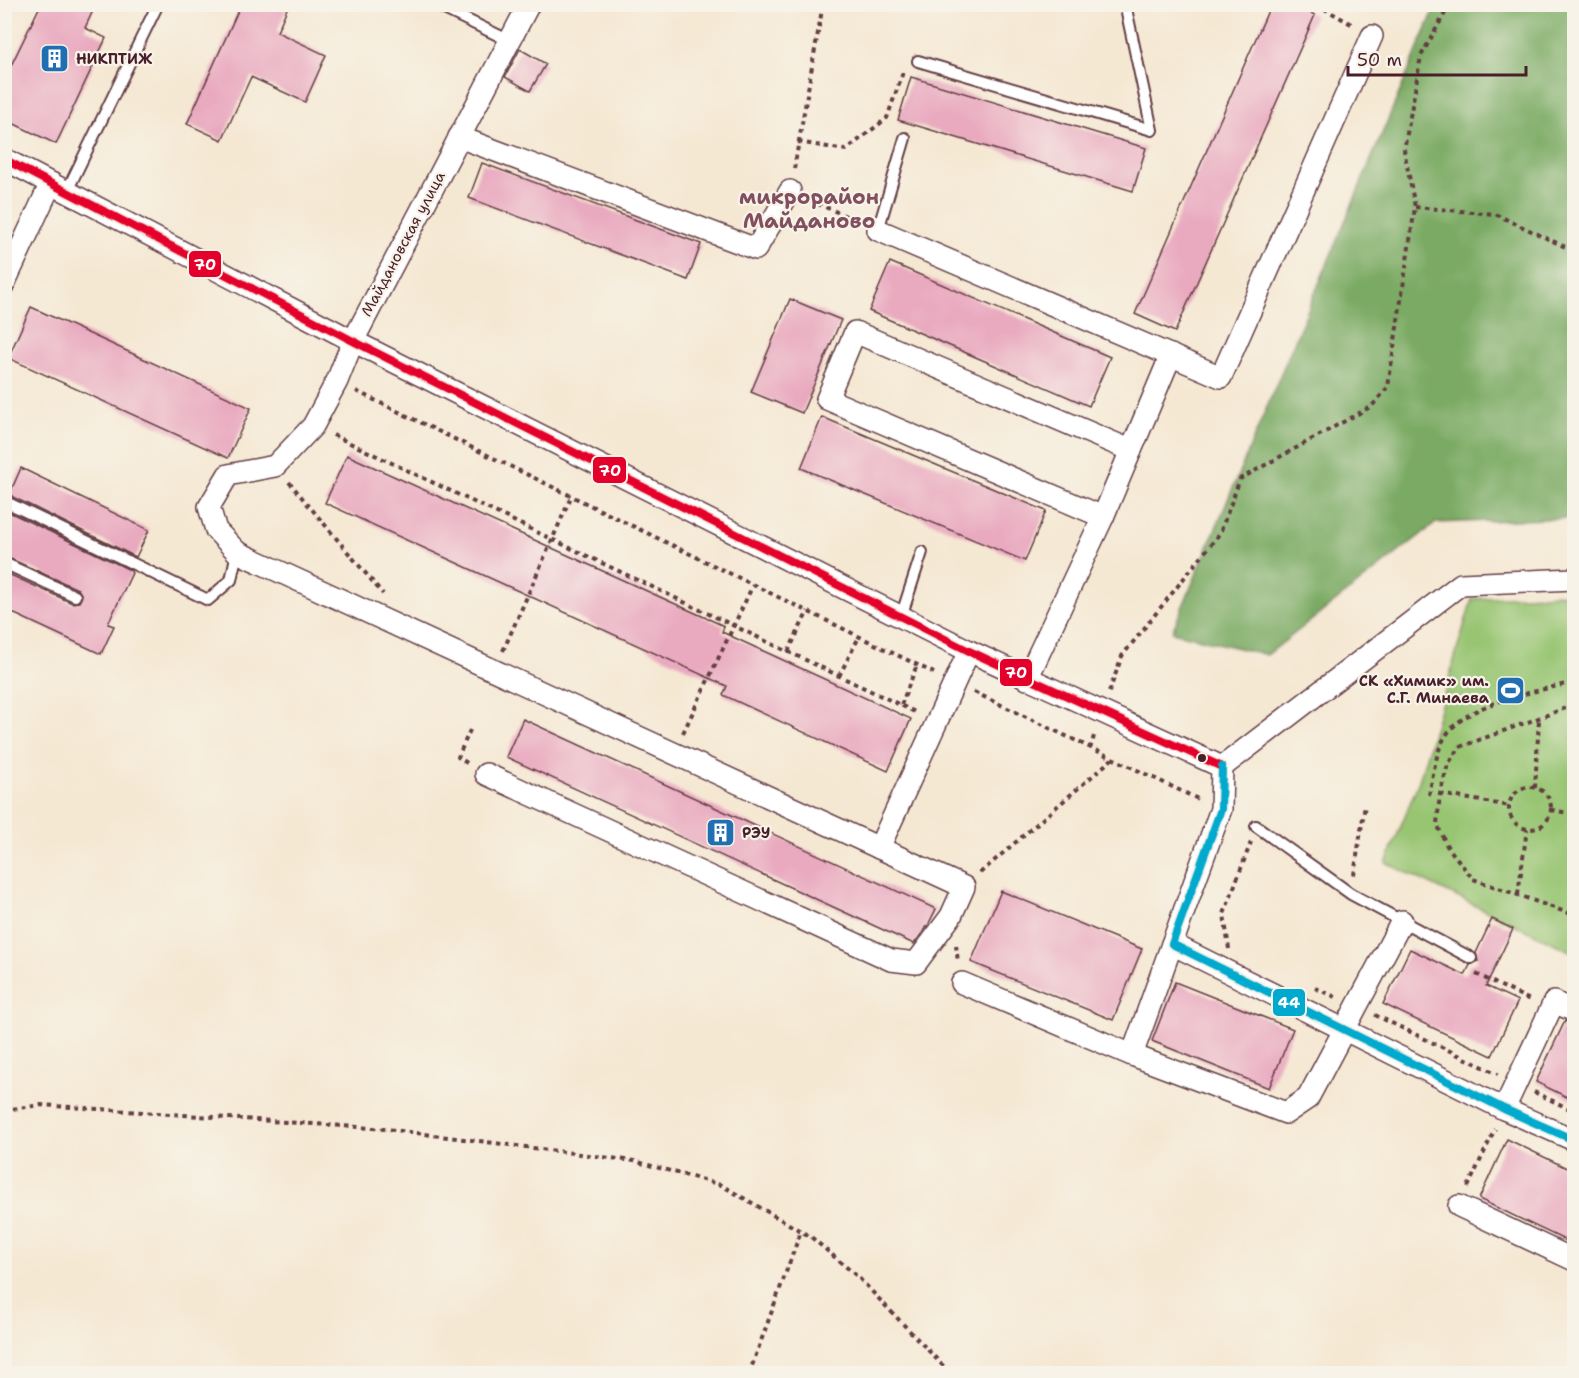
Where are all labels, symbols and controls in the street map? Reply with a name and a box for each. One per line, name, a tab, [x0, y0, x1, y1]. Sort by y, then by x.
scale bar	[1348, 39, 1526, 77]
building icon: НИКПТИЖ	[39, 43, 71, 75]
text: 50 m	[1357, 48, 1402, 72]
place label: НИКПТИЖ	[76, 49, 152, 69]
street label: Майдановская улица	[356, 167, 450, 320]
district label: микрорайон Майданово	[739, 183, 879, 235]
line badge: 70	[188, 250, 222, 278]
text: 70	[194, 254, 216, 275]
line badge: 70	[592, 456, 627, 484]
text: 70	[599, 460, 621, 481]
line badge: 70	[999, 658, 1033, 687]
text: 70	[1005, 662, 1027, 683]
place label: СК «Химик» им. С.Г. Минаева	[1359, 671, 1490, 708]
sports icon: СК «Химик» им. С.Г. Минаева	[1494, 674, 1526, 706]
unlabelled marker	[1196, 752, 1208, 764]
building icon: РЭУ	[705, 817, 737, 849]
place label: РЭУ	[742, 823, 770, 843]
line badge: 44	[1272, 988, 1306, 1017]
text: 44	[1278, 992, 1300, 1013]

